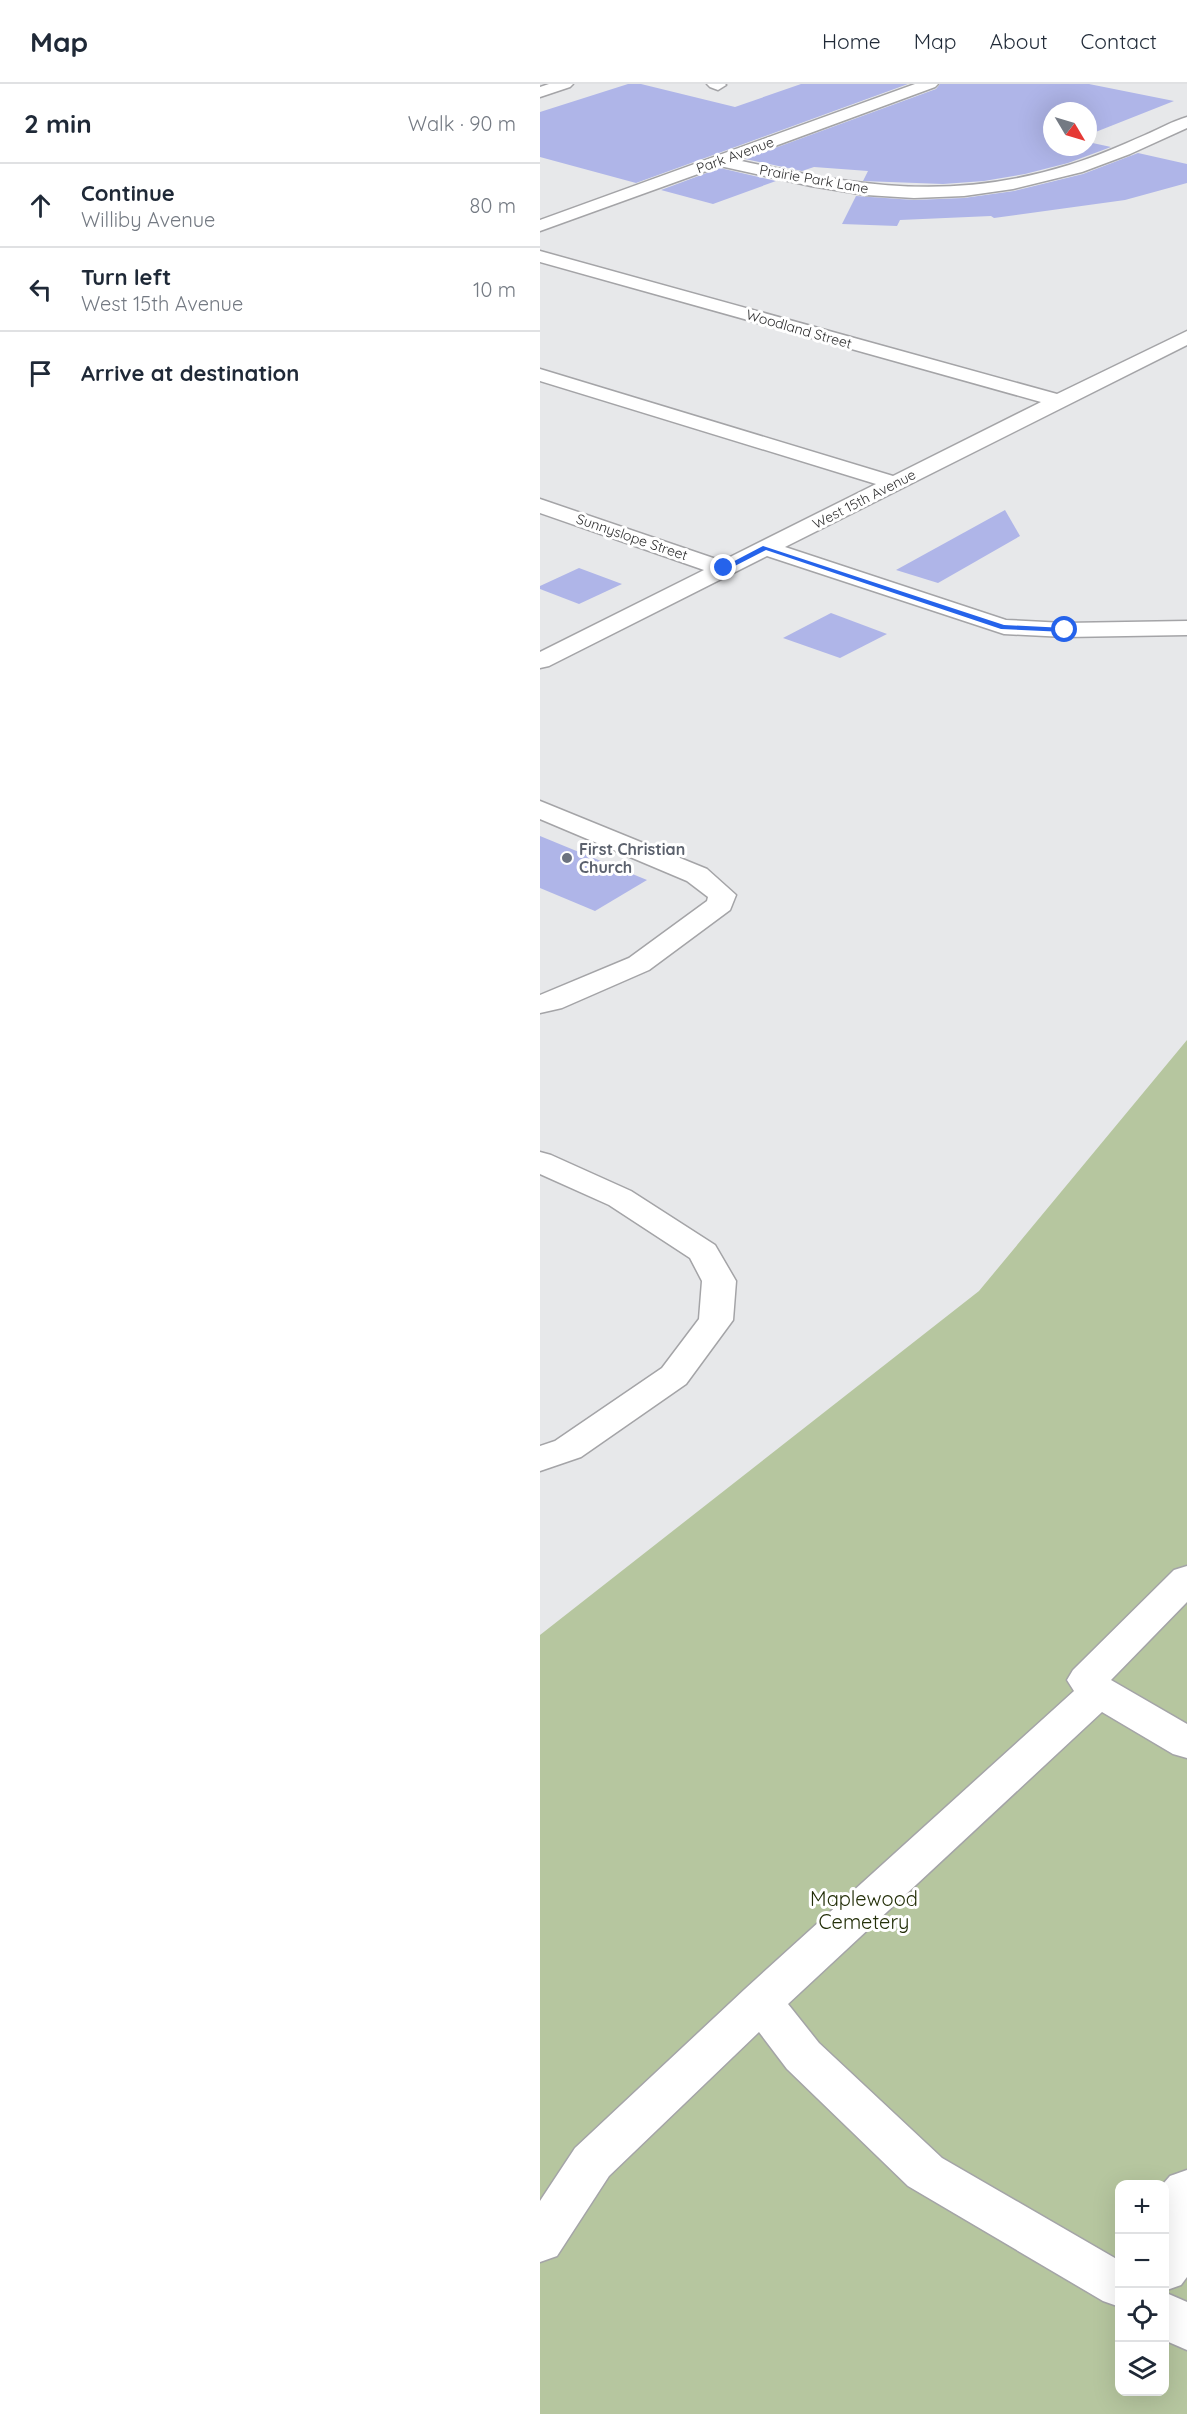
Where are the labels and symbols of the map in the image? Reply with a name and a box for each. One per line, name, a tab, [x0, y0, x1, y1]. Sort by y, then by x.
north arrow	[1043, 102, 1097, 156]
street label: Park Avenue	[694, 133, 776, 177]
street label: Prairie Park Lane	[758, 161, 870, 197]
street label: Woodland Street	[744, 305, 854, 353]
street label: West 15th Avenue	[809, 465, 919, 533]
street label: Sunnyslope Street	[574, 510, 690, 565]
route end	[710, 554, 736, 580]
route start	[1051, 616, 1077, 642]
place label: First Christian Church	[579, 839, 685, 877]
marker: First Christian Church	[560, 851, 574, 865]
park label: Maplewood Cemetery	[810, 1886, 918, 1934]

